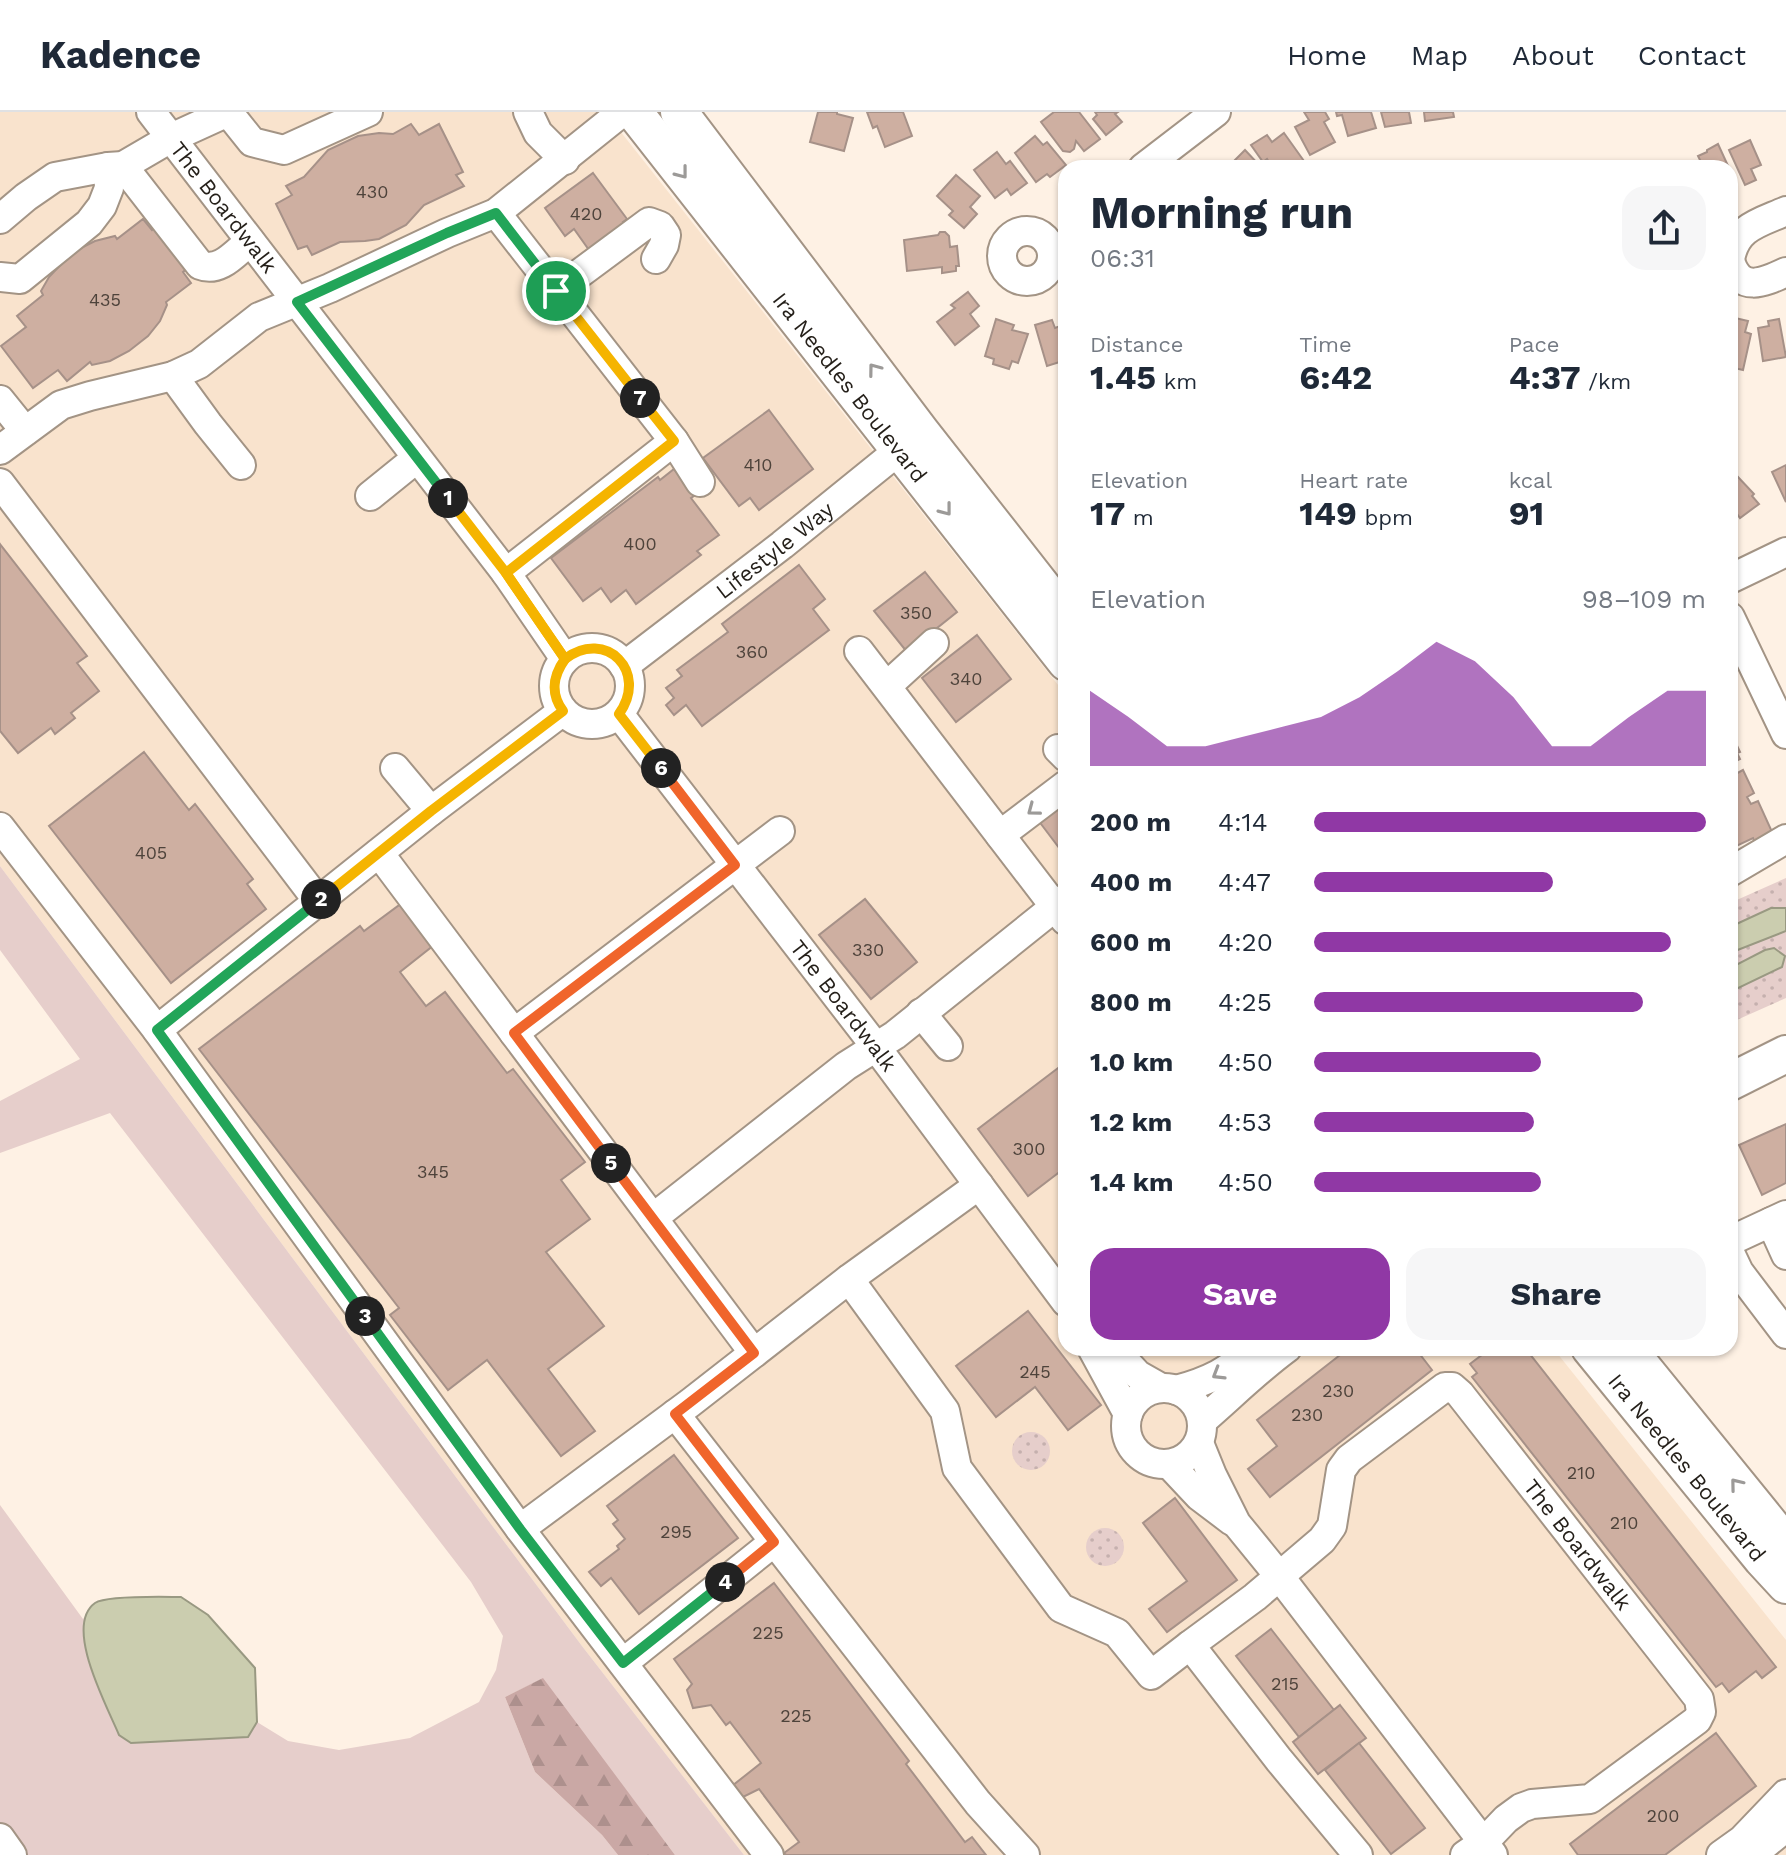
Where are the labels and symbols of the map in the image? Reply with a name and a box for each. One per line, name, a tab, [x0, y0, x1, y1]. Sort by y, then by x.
street label: The Boardwalk	[166, 136, 283, 278]
one-way arrow	[672, 164, 687, 178]
house number: 430	[356, 181, 388, 202]
house number: 420	[570, 203, 602, 224]
pin	[522, 257, 590, 325]
street label: Ira Needles Boulevard	[768, 287, 932, 487]
house number: 435	[89, 289, 121, 310]
one-way arrow	[869, 364, 883, 378]
pin: 7	[620, 378, 660, 418]
house number: 410	[744, 454, 772, 475]
pin: 1	[428, 478, 468, 518]
street label: Lifestyle Way	[711, 496, 839, 604]
one-way arrow	[936, 501, 951, 515]
house number: 400	[623, 533, 657, 554]
house number: 350	[900, 602, 932, 623]
house number: 360	[736, 641, 768, 662]
house number: 340	[950, 668, 982, 689]
pin: 6	[641, 748, 681, 788]
one-way arrow	[1027, 800, 1042, 814]
house number: 405	[135, 842, 167, 863]
pin: 2	[301, 879, 341, 919]
street label: The Boardwalk	[785, 935, 902, 1076]
house number: 330	[852, 939, 884, 960]
house number: 300	[1013, 1138, 1045, 1159]
pin: 5	[591, 1143, 631, 1183]
house number: 345	[417, 1161, 449, 1182]
pin: 3	[345, 1296, 385, 1336]
house number: 245	[1019, 1361, 1051, 1382]
one-way arrow	[1212, 1364, 1227, 1380]
street label: Ira Needles Boulevard	[1603, 1369, 1771, 1566]
house number: 230	[1322, 1380, 1354, 1401]
house number: 230	[1291, 1404, 1323, 1425]
house number: 210	[1567, 1462, 1595, 1483]
street label: The Boardwalk	[1519, 1474, 1637, 1615]
one-way arrow	[1732, 1478, 1746, 1493]
house number: 210	[1610, 1512, 1638, 1533]
house number: 295	[660, 1521, 692, 1542]
pin: 4	[705, 1562, 745, 1602]
house number: 225	[752, 1622, 784, 1643]
house number: 215	[1271, 1673, 1299, 1694]
house number: 225	[780, 1705, 812, 1726]
house number: 200	[1647, 1805, 1679, 1826]

